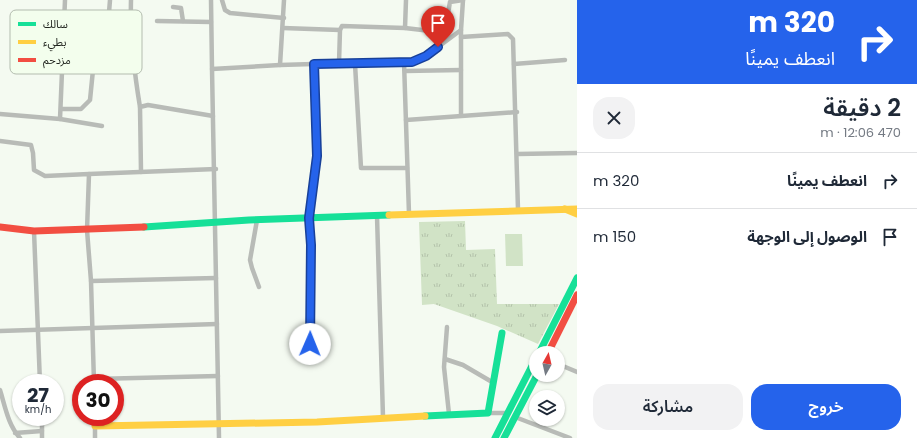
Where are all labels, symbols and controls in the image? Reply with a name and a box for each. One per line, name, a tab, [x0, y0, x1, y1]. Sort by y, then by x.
text: 320 m	[748, 3, 835, 42]
pin	[421, 6, 455, 47]
legend	[10, 10, 142, 74]
icon: arrive	[427, 12, 449, 34]
text: سالك	[43, 16, 68, 32]
icon: right	[849, 16, 901, 68]
text: بطيء	[43, 34, 66, 52]
text: انعطف يمينًا	[745, 46, 835, 71]
text: مزدحم	[43, 52, 71, 69]
text: 2 دقيقة	[823, 91, 901, 124]
button: close	[593, 97, 635, 139]
text: 470 m · 12:06	[820, 123, 901, 142]
text: 320 m	[593, 170, 639, 191]
text: انعطف يمينًا	[787, 170, 867, 191]
icon: right	[879, 170, 901, 192]
text: 150 m	[593, 226, 636, 247]
text: الوصول إلى الوجهة	[747, 226, 867, 247]
icon: arrive	[879, 226, 901, 248]
position arrow	[289, 323, 331, 365]
north arrow	[529, 346, 565, 382]
map controls	[529, 346, 565, 426]
speed limit sign: 30	[72, 374, 124, 426]
text: 27	[27, 381, 49, 409]
button: مشاركة	[593, 384, 743, 430]
button: خروج	[751, 384, 901, 430]
button: layers	[529, 390, 565, 426]
text: km/h	[25, 402, 51, 417]

